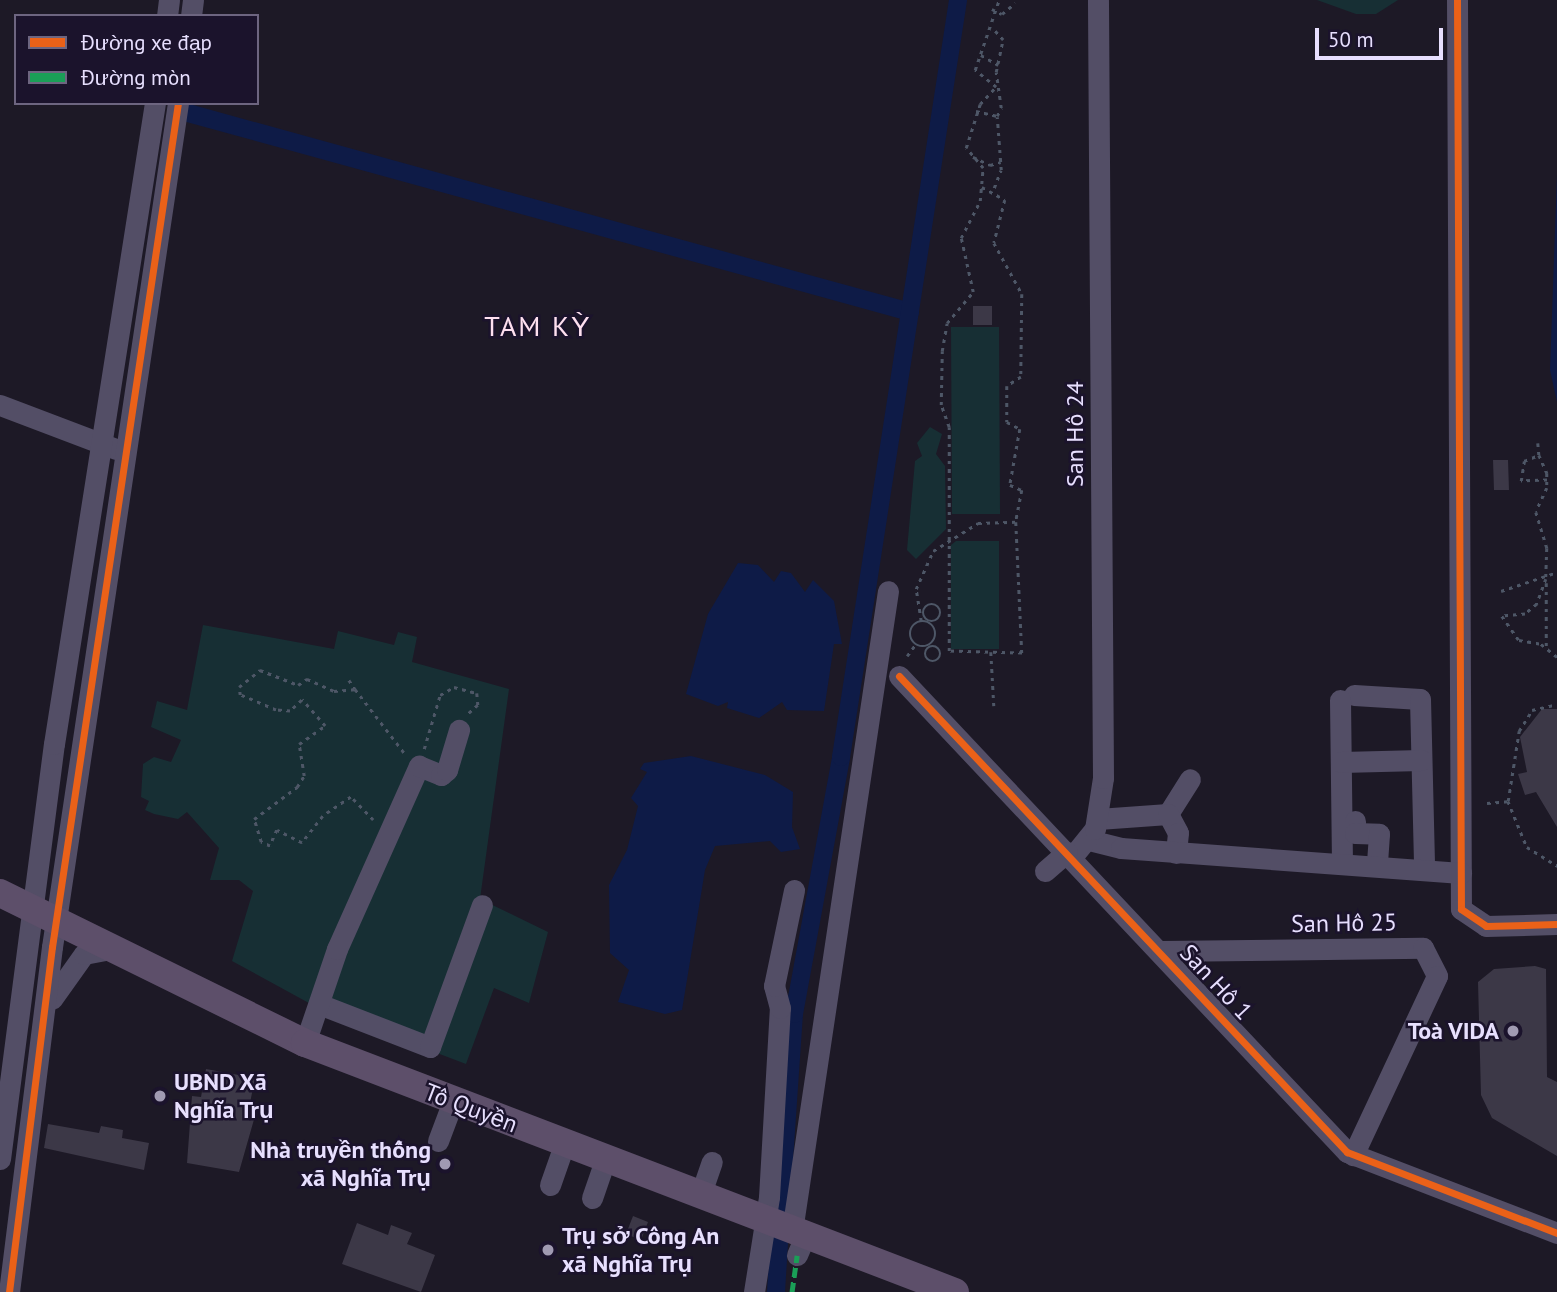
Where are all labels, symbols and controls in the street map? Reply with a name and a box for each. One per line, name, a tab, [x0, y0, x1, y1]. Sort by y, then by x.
legend	[14, 14, 259, 105]
scale bar	[1319, 14, 1447, 58]
text: 50 m	[1328, 26, 1374, 53]
text: Đường xe đạp	[81, 29, 212, 56]
text: Đường mòn	[81, 64, 191, 91]
district label: TAM KỲ	[485, 309, 591, 343]
street label: San Hô 24	[1061, 381, 1089, 487]
street label: San Hô 25	[1291, 908, 1397, 938]
street label: San Hô 1	[1174, 938, 1258, 1026]
place label: Toà VIDA	[1407, 1017, 1499, 1045]
marker: Toà VIDA	[1505, 1023, 1521, 1039]
place label: UBND Xã Nghĩa Trụ	[174, 1068, 275, 1124]
street label: Tô Quyền	[420, 1077, 522, 1139]
marker: UBND Xã Nghĩa Trụ	[152, 1088, 168, 1104]
place label: Nhà truyền thống xã Nghĩa Trụ	[250, 1136, 431, 1192]
marker: Nhà truyền thống xã Nghĩa Trụ	[437, 1156, 453, 1172]
place label: Trụ sở Công An xã Nghĩa Trụ	[562, 1222, 721, 1278]
marker: Trụ sở Công An xã Nghĩa Trụ	[540, 1242, 556, 1258]

